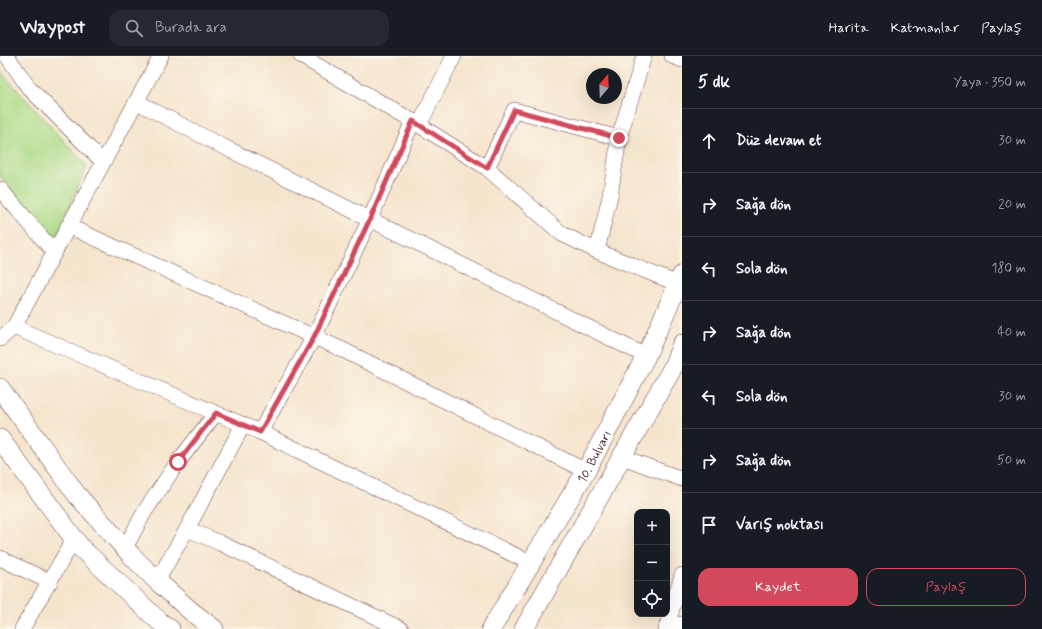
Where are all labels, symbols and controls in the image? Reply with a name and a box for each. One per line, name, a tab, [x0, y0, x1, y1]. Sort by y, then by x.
search box	[109, 10, 389, 46]
text: Waypost	[20, 15, 85, 40]
icon: search	[123, 17, 145, 39]
text: Burada ara	[155, 18, 227, 38]
text: Harita	[828, 19, 869, 37]
text: Katmanlar	[891, 19, 959, 37]
text: Paylaş	[981, 19, 1022, 37]
north arrow	[586, 68, 622, 104]
text: 5 dk	[698, 71, 730, 93]
text: Yaya · 350 m	[953, 74, 1026, 91]
route end	[610, 129, 628, 147]
icon: ahead	[698, 130, 720, 152]
text: Düz devam et	[736, 131, 821, 151]
text: 30 m	[999, 132, 1026, 149]
icon: right	[698, 194, 720, 216]
text: Sağa dön	[736, 195, 791, 215]
text: 20 m	[998, 196, 1026, 213]
icon: left	[698, 258, 720, 280]
text: Sola dön	[736, 259, 788, 279]
text: 180 m	[991, 260, 1026, 277]
icon: right	[698, 322, 720, 344]
text: Sağa dön	[736, 323, 791, 343]
text: 40 m	[997, 324, 1026, 341]
icon: left	[698, 386, 720, 408]
text: Sola dön	[736, 387, 788, 407]
text: 30 m	[999, 388, 1026, 405]
street label: 10. Bulvarı	[574, 427, 616, 487]
icon: right	[698, 450, 720, 472]
text: Sağa dön	[736, 451, 791, 471]
text: 50 m	[997, 452, 1026, 469]
route start	[169, 453, 187, 471]
map controls	[634, 509, 670, 617]
button: +	[634, 509, 670, 545]
icon: arrive	[698, 514, 720, 536]
text: Varış noktası	[736, 515, 824, 535]
button: −	[634, 545, 670, 581]
button: Kaydet	[698, 568, 858, 606]
button: Paylaş	[866, 568, 1026, 606]
button: locate	[634, 581, 670, 617]

